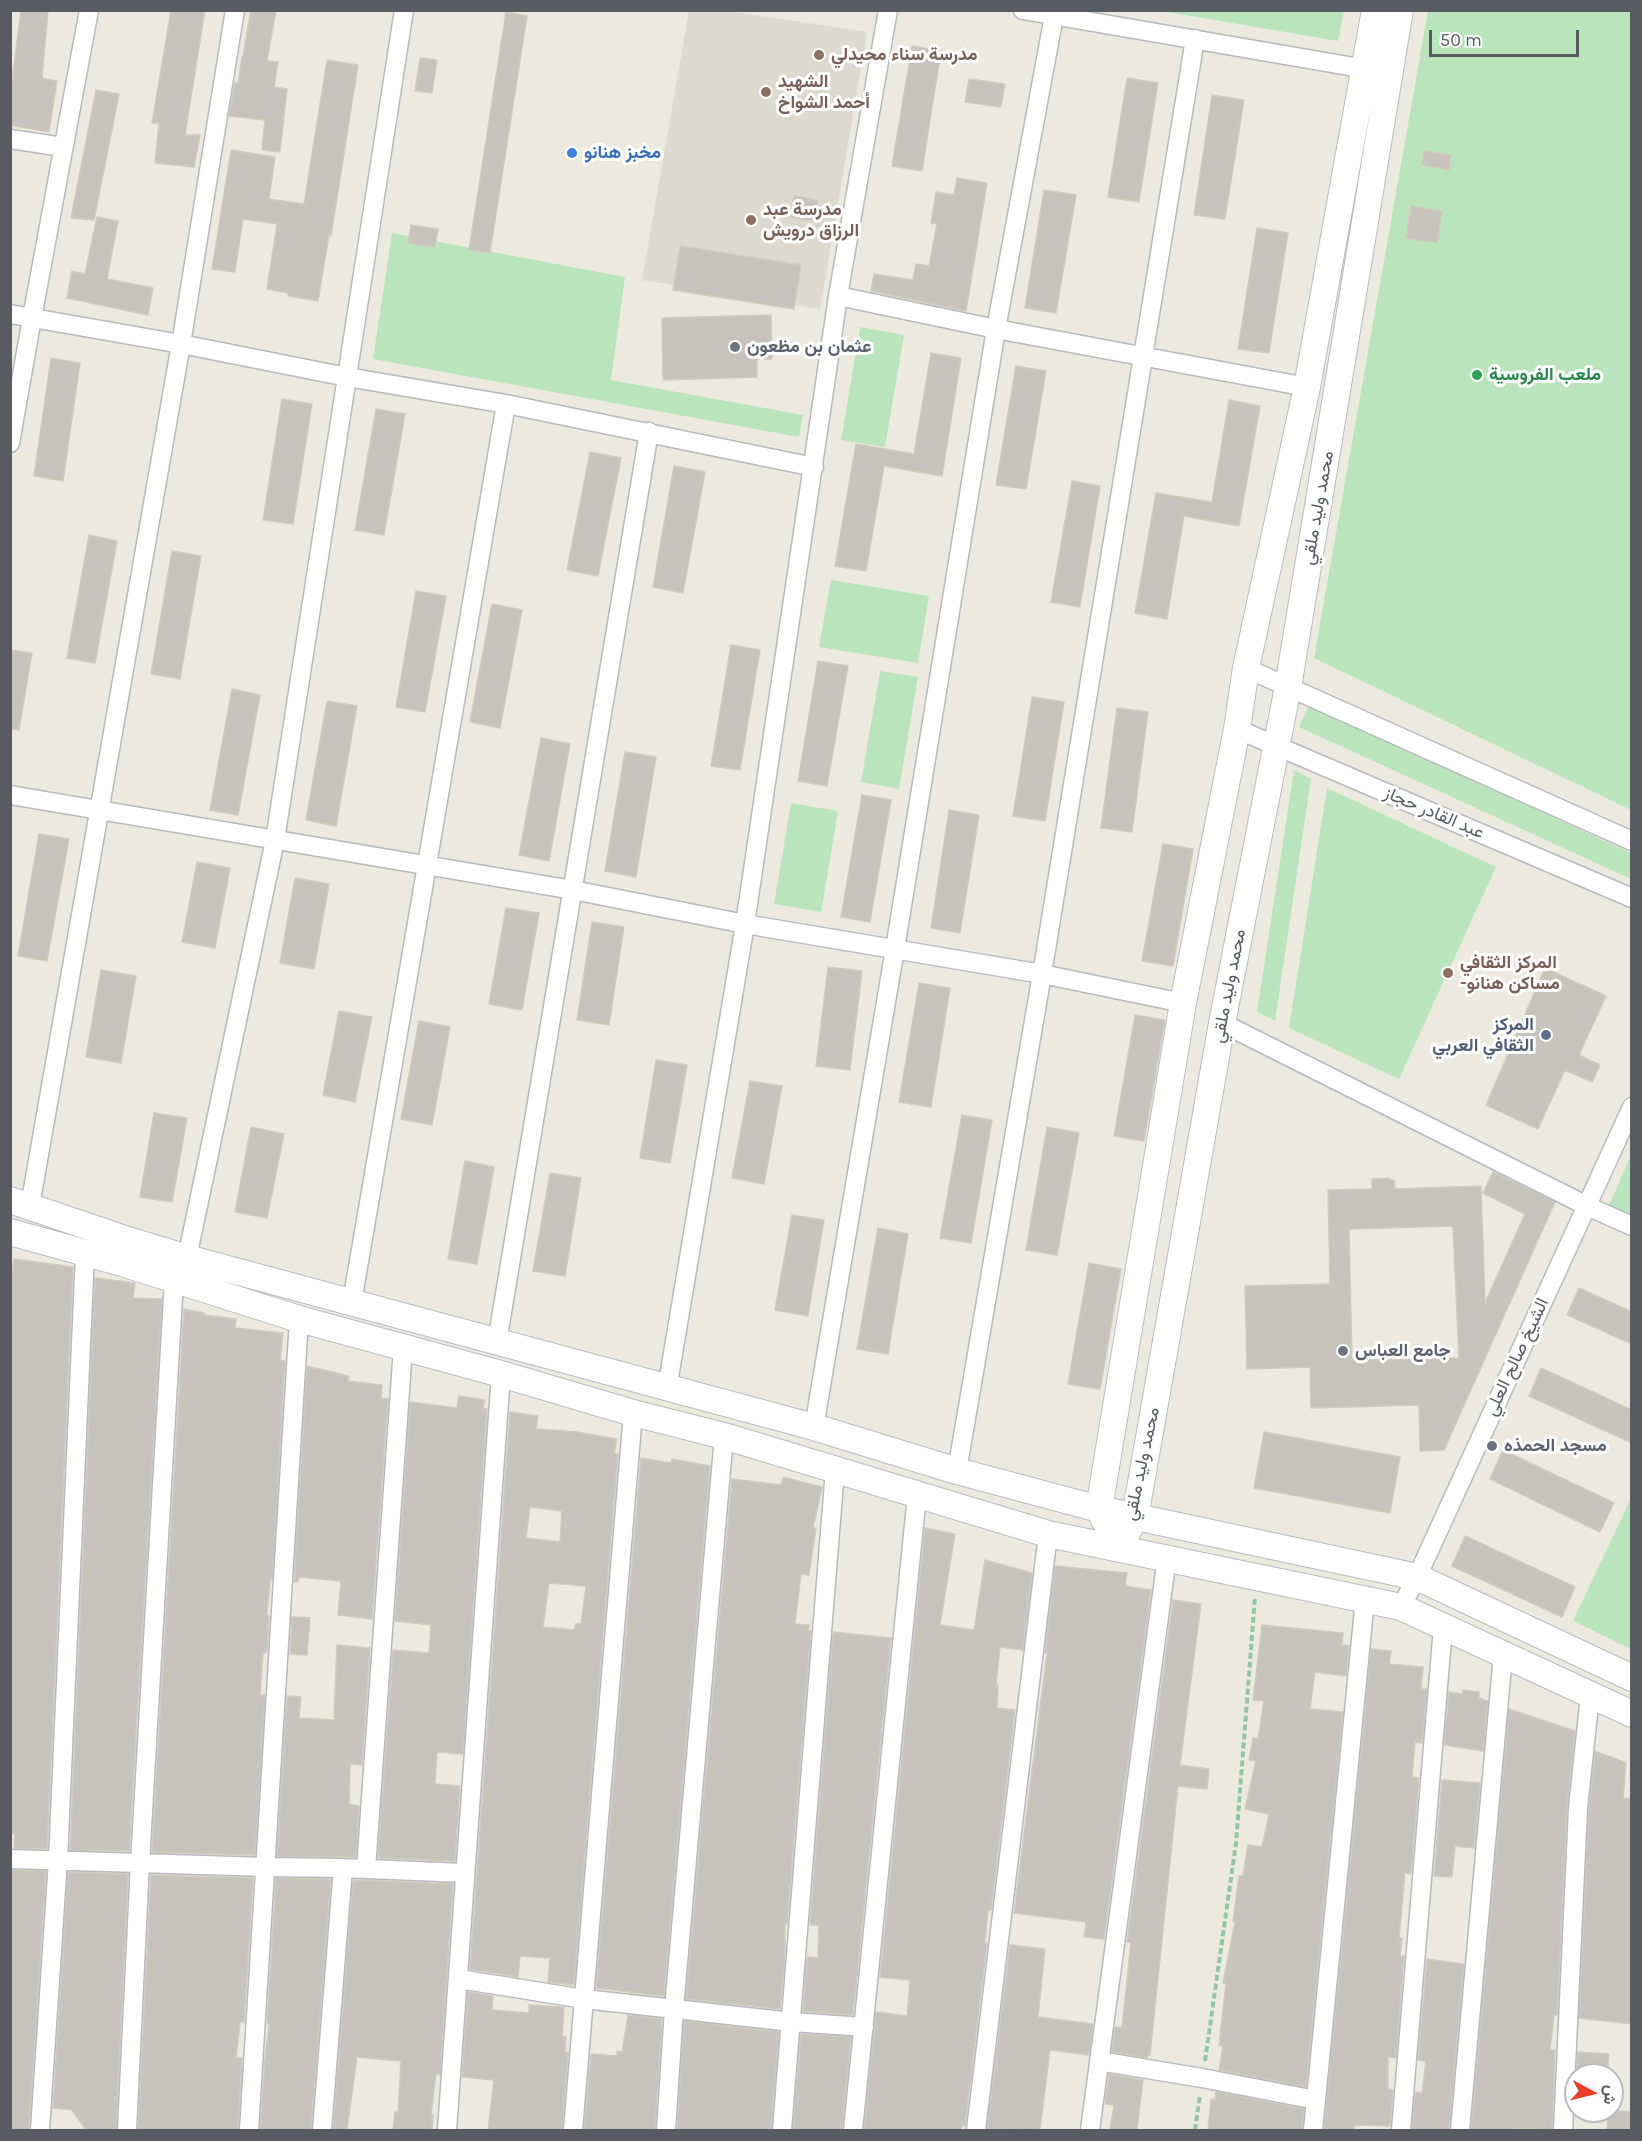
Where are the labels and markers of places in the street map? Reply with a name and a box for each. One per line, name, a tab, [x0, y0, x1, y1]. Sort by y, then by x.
place label: مدرسة سناء محيدلي	[831, 44, 977, 66]
marker: مدرسة سناء محيدلي	[812, 48, 826, 62]
place label: الشهيد أحمد الشواخ	[778, 71, 870, 113]
marker: الشهيد أحمد الشواخ	[759, 85, 773, 99]
place label: مخبز هنانو	[584, 142, 661, 164]
marker: مخبز هنانو	[565, 146, 579, 160]
place label: مدرسة عبد الرزاق درويش	[763, 199, 859, 242]
marker: مدرسة عبد الرزاق درويش	[744, 213, 758, 227]
place label: عثمان بن مظعون	[747, 336, 871, 358]
marker: عثمان بن مظعون	[728, 340, 742, 354]
place label: ملعب الفروسية	[1489, 364, 1601, 386]
marker: ملعب الفروسية	[1470, 368, 1484, 382]
place label: المركز الثقافي -مساكن هنانو	[1460, 952, 1560, 994]
marker: المركز الثقافي -مساكن هنانو	[1441, 966, 1455, 980]
place label: المركز الثقافي العربي	[1432, 1014, 1534, 1056]
marker: المركز الثقافي العربي	[1539, 1028, 1553, 1042]
place label: جامع العباس	[1355, 1340, 1451, 1362]
marker: جامع العباس	[1336, 1344, 1350, 1358]
place label: مسجد الحمذه	[1504, 1435, 1607, 1457]
marker: مسجد الحمذه	[1485, 1439, 1499, 1453]

